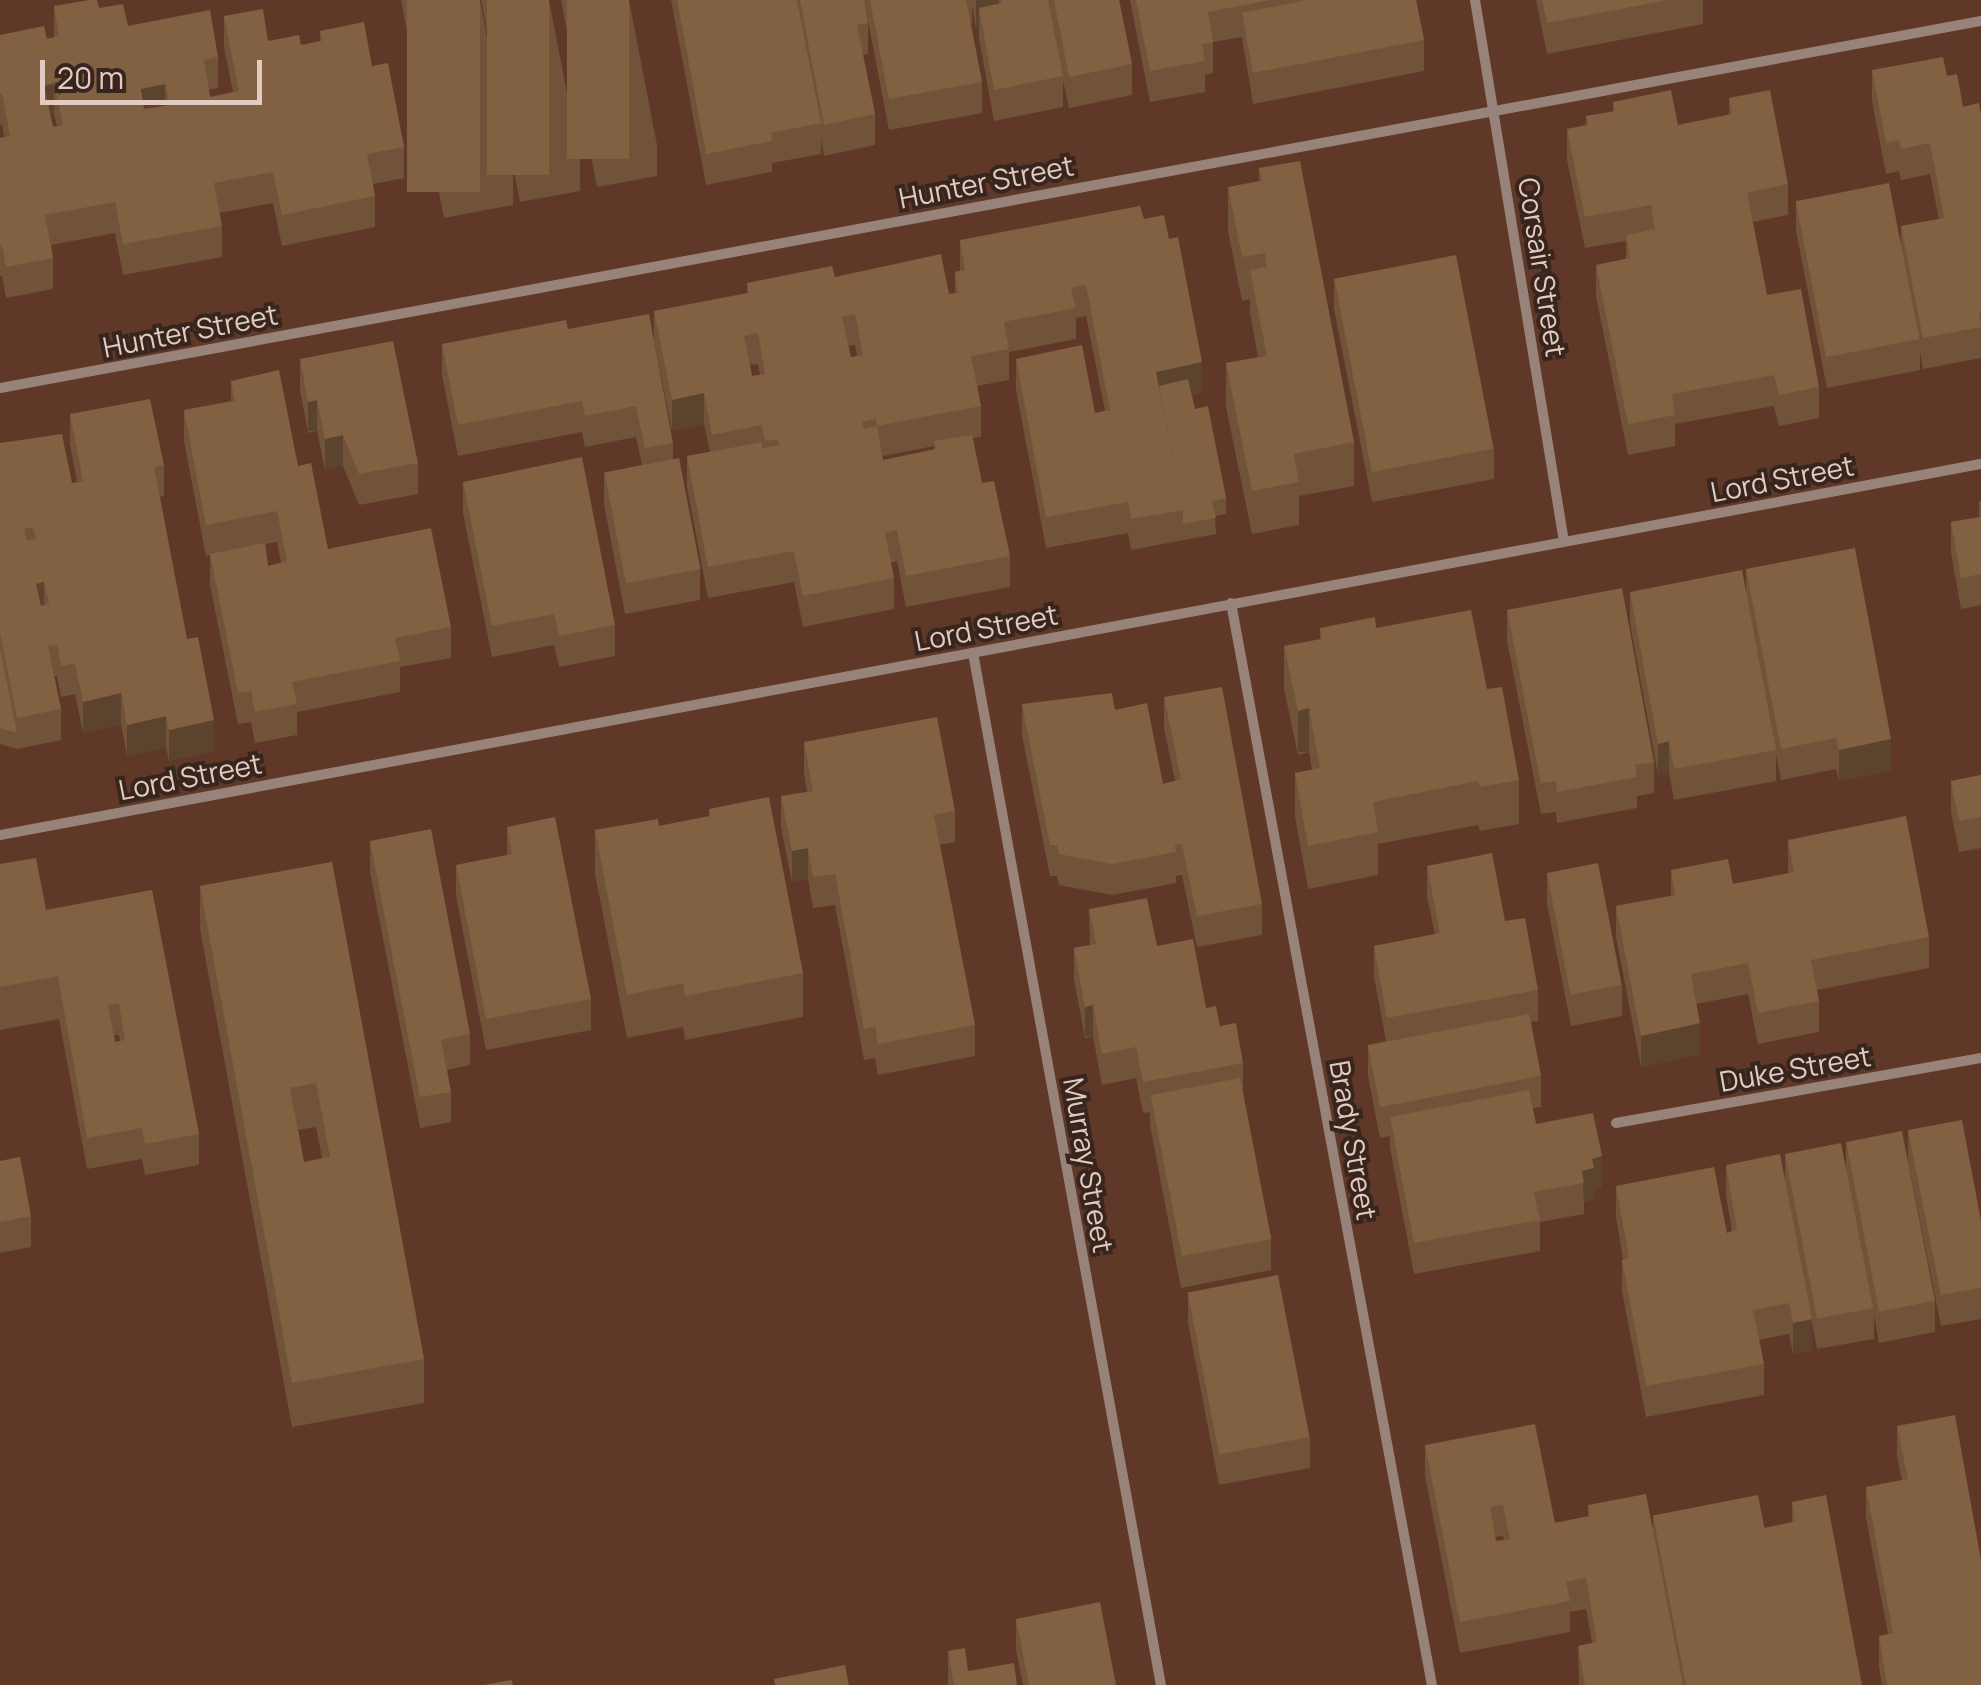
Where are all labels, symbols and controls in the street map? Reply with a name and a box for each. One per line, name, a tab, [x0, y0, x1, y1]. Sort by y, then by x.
scale bar	[45, 40, 268, 102]
text: 20 m	[57, 57, 124, 98]
street label: Hunter Street	[896, 148, 1076, 214]
street label: Corsair Street	[1512, 175, 1574, 359]
street label: Hunter Street	[100, 297, 280, 363]
street label: Lord Street	[1708, 448, 1856, 508]
street label: Lord Street	[912, 597, 1060, 657]
street label: Lord Street	[116, 746, 264, 806]
street label: Duke Street	[1717, 1038, 1873, 1098]
street label: Brady Street	[1323, 1058, 1385, 1222]
street label: Murray Street	[1057, 1075, 1121, 1255]

